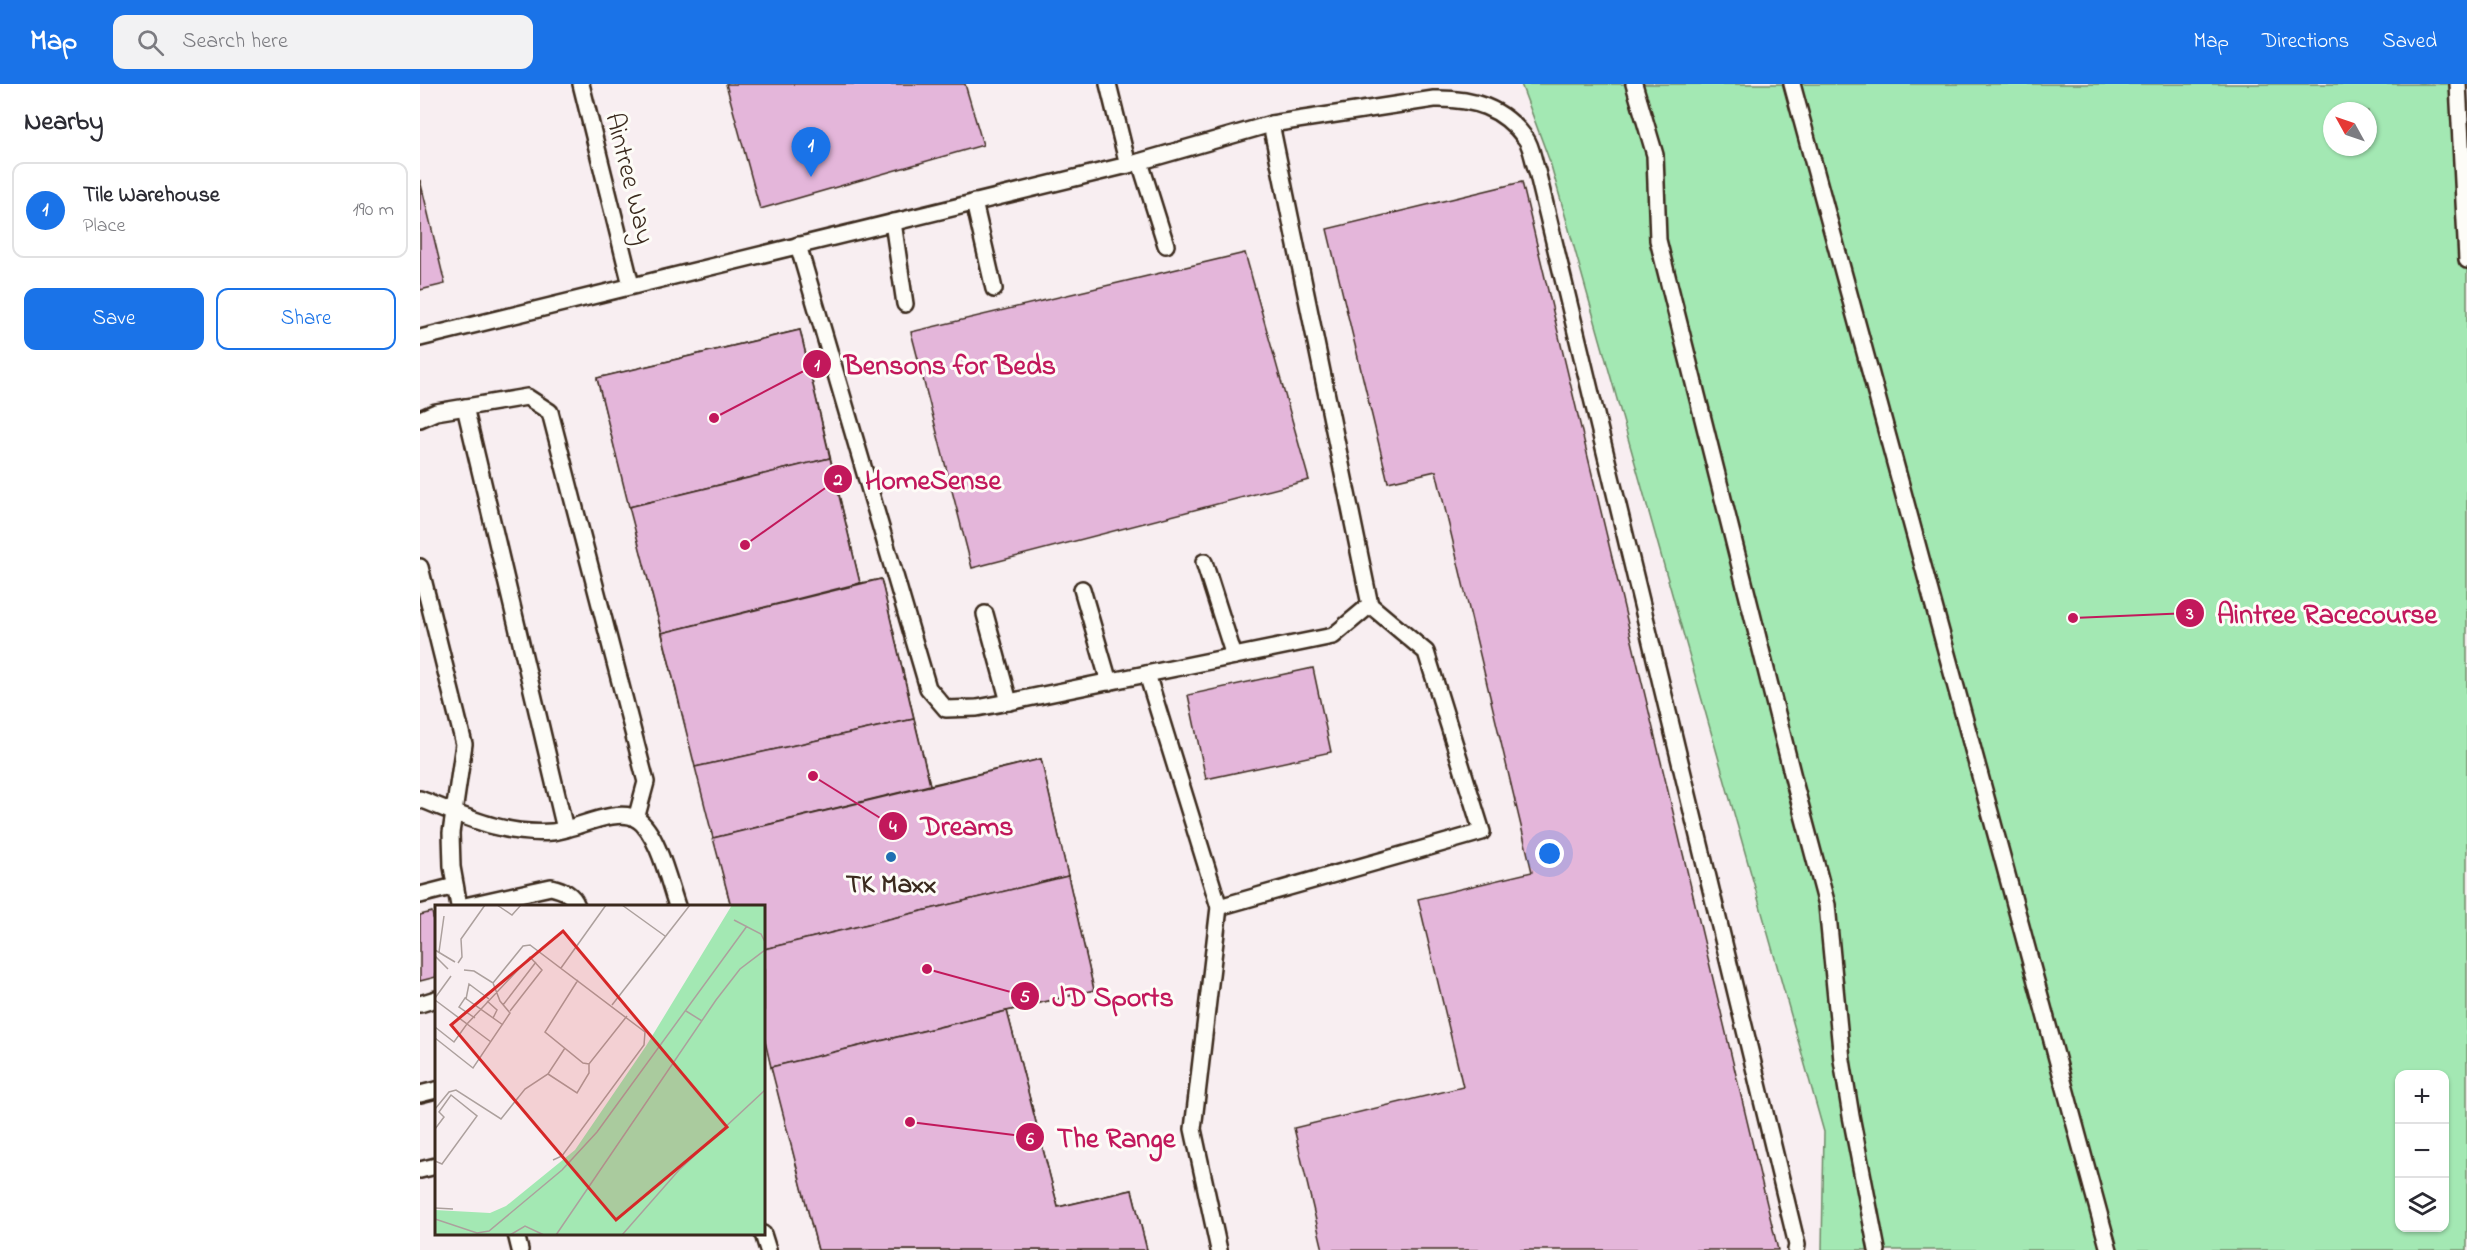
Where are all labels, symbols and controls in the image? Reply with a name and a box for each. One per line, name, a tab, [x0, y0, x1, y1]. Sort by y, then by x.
search box	[113, 15, 533, 69]
text: Map	[30, 22, 77, 63]
icon: search	[134, 26, 167, 59]
text: Search here	[182, 26, 288, 58]
text: Map	[2193, 27, 2229, 57]
text: Directions	[2262, 27, 2349, 57]
text: Saved	[2382, 27, 2437, 57]
north arrow	[2323, 102, 2377, 156]
text: Nearby	[24, 104, 103, 142]
street label: Aintree Way	[593, 109, 664, 248]
pin: 1	[792, 128, 830, 177]
text: Tile Warehouse	[83, 180, 220, 212]
text: 1	[42, 196, 49, 225]
text: 190 m	[352, 196, 394, 225]
text: Place	[83, 212, 125, 241]
button: Save	[24, 288, 204, 350]
button: Share	[216, 288, 396, 350]
callout: Bensons for Beds	[802, 341, 1068, 387]
text: Bensons for Beds	[842, 347, 1056, 388]
text: 1	[814, 353, 820, 379]
callout: HomeSense	[823, 456, 1013, 502]
text: HomeSense	[865, 462, 1003, 503]
text: 2	[833, 468, 843, 494]
callout: Aintree Racecourse	[2175, 590, 2449, 636]
text: Aintree Racecourse	[2217, 596, 2439, 637]
text: 3	[2185, 602, 2194, 628]
callout: Dreams	[878, 803, 1025, 849]
text: Dreams	[919, 808, 1013, 849]
text: 4	[889, 815, 897, 841]
your location	[1535, 839, 1564, 868]
marker: TK Maxx	[884, 850, 898, 864]
place label: TK Maxx	[846, 866, 936, 905]
inset map	[435, 905, 765, 1235]
callout: JD Sports	[1010, 973, 1186, 1019]
text: JD Sports	[1052, 979, 1174, 1020]
text: 5	[1020, 985, 1031, 1011]
map controls	[2395, 1070, 2449, 1232]
button: +	[2395, 1070, 2449, 1124]
callout: The Range	[1015, 1114, 1187, 1160]
text: The Range	[1057, 1120, 1177, 1162]
button: −	[2395, 1124, 2449, 1178]
text: 6	[1026, 1127, 1034, 1153]
button: layers	[2395, 1178, 2449, 1232]

